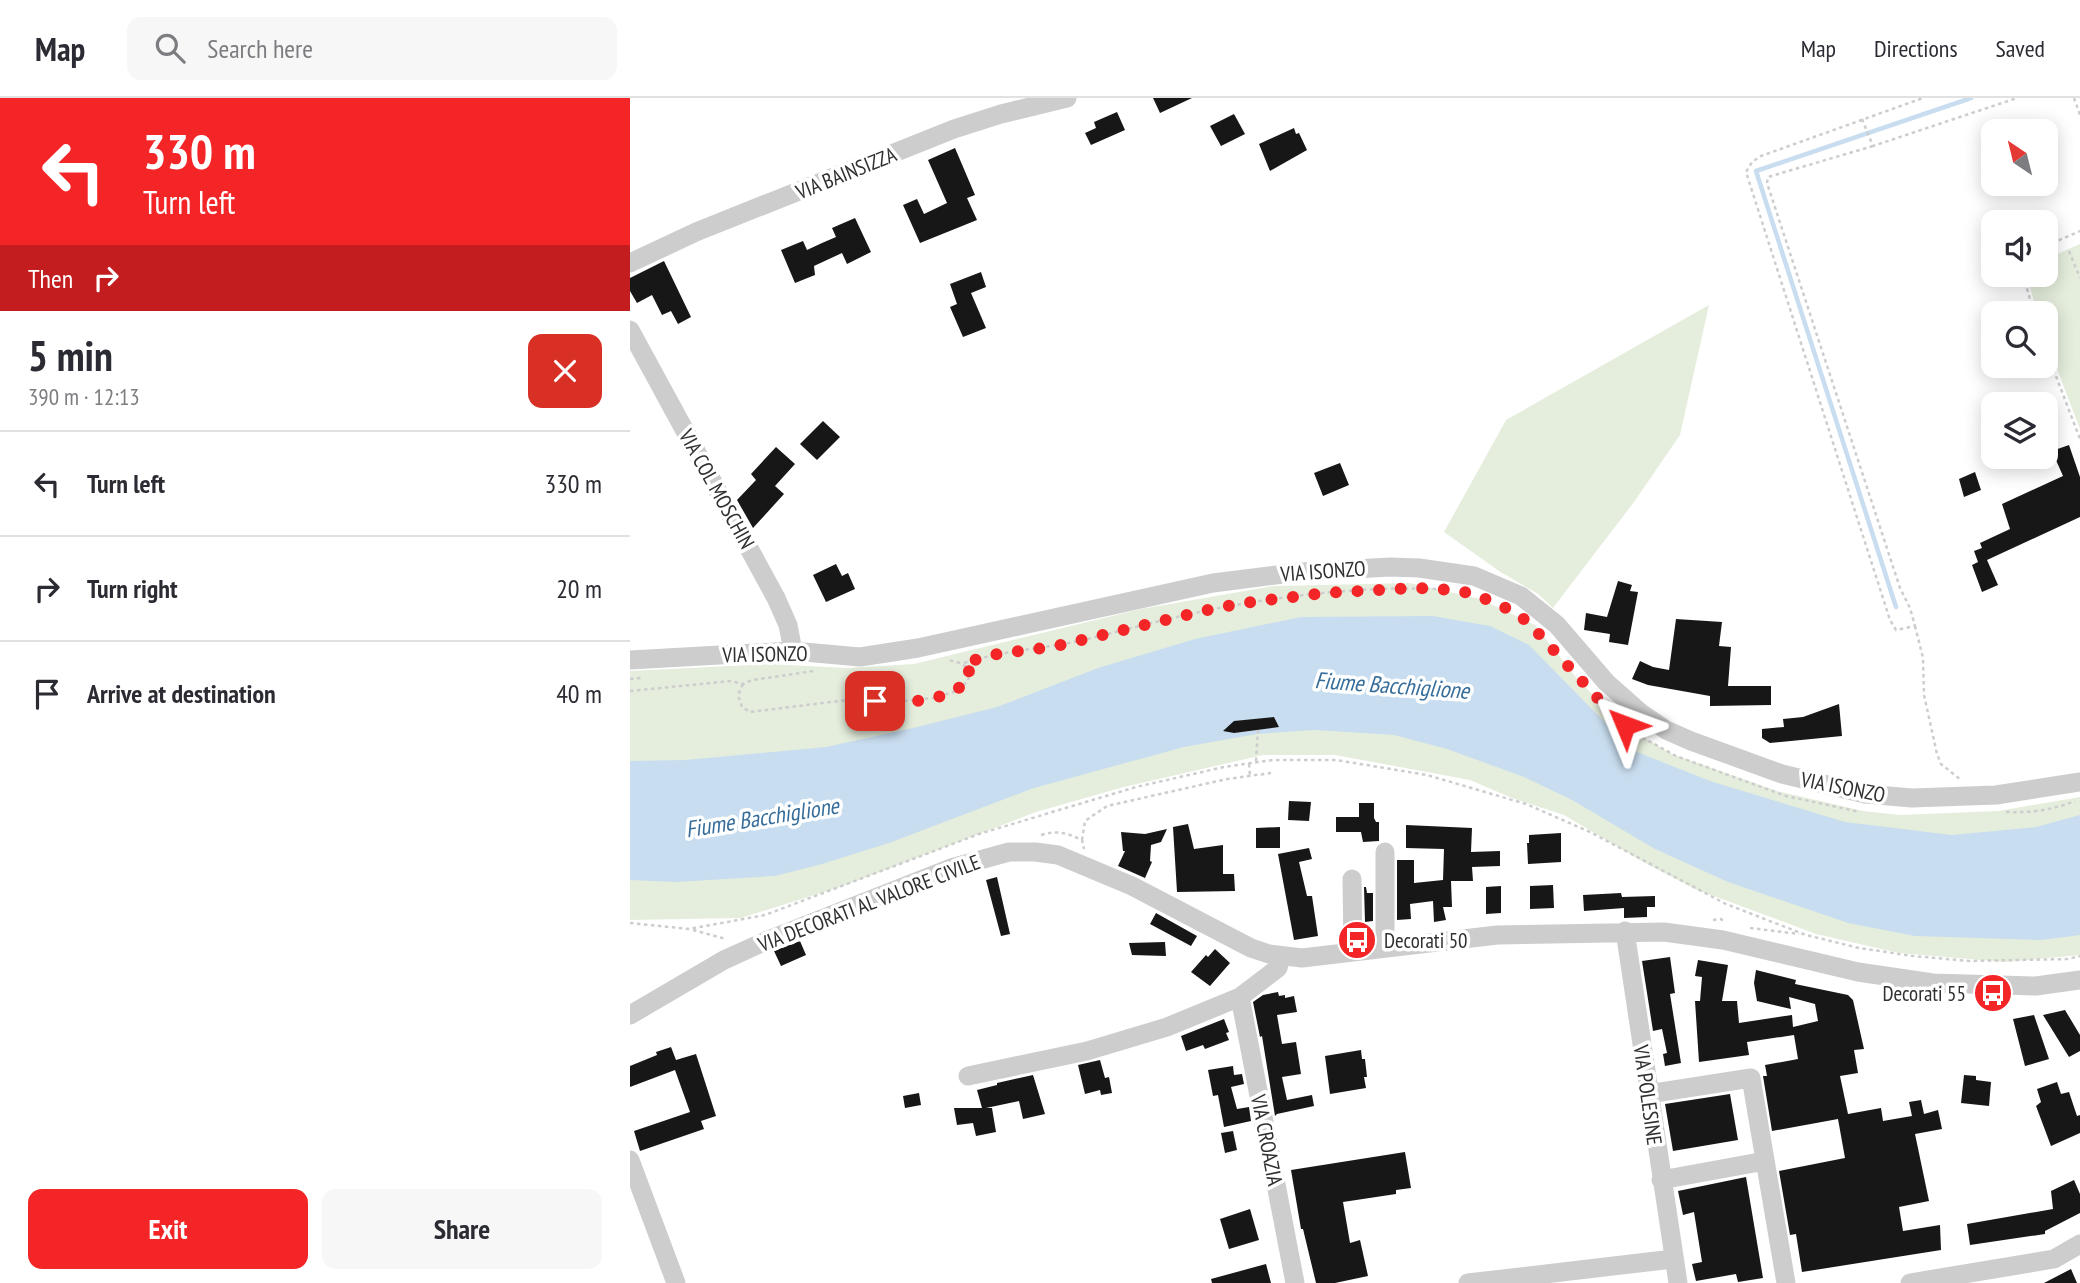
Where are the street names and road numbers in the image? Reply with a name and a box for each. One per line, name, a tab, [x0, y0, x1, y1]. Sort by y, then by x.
street label: VIA BAINSIZZA	[791, 141, 900, 206]
street label: VIA COL MOSCHIN	[673, 424, 761, 553]
street label: VIA ISONZO	[1278, 555, 1367, 588]
street label: VIA ISONZO	[721, 640, 808, 668]
street label: VIA ISONZO	[1798, 765, 1887, 808]
street label: VIA DECORATI AL VALORE CIVILE	[753, 848, 984, 958]
street label: VIA POLESINE	[1627, 1042, 1668, 1147]
street label: VIA CROAZIA	[1245, 1091, 1289, 1188]

